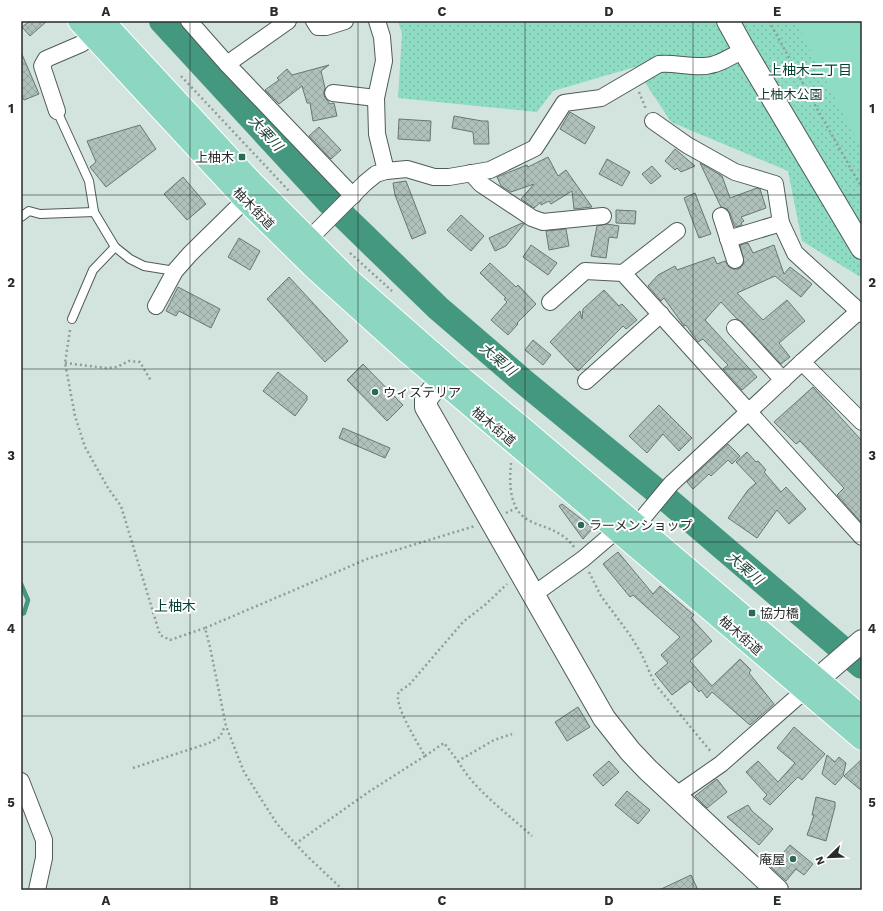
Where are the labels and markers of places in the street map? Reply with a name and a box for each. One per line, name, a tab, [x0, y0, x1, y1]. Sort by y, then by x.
place label: 上柚木	[195, 150, 234, 165]
marker: 上柚木	[237, 152, 247, 162]
place label: ウィステリア	[383, 385, 461, 400]
marker: ウィステリア	[370, 387, 380, 397]
place label: ラーメンショップ	[589, 518, 692, 533]
marker: ラーメンショップ	[576, 520, 586, 530]
place label: 協力橋	[760, 606, 799, 621]
marker: 協力橋	[747, 608, 757, 618]
place label: 庵屋	[759, 852, 785, 867]
marker: 庵屋	[788, 854, 798, 864]

